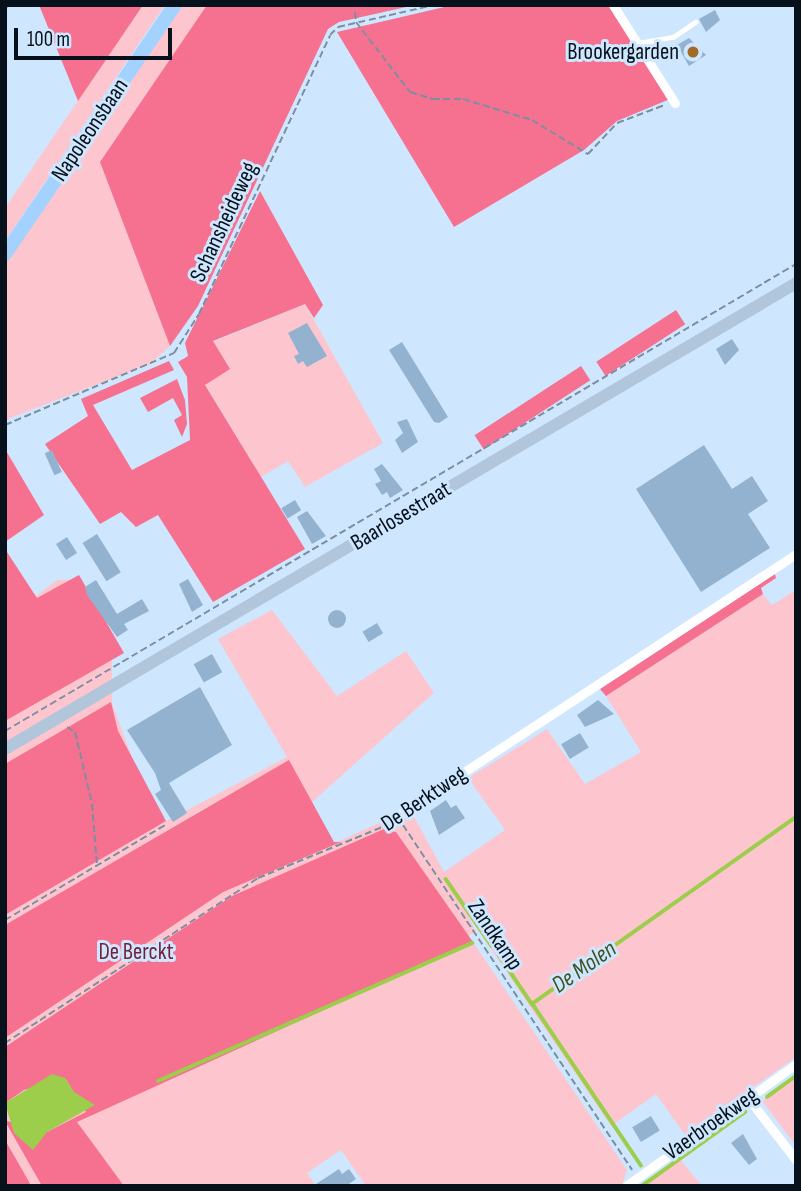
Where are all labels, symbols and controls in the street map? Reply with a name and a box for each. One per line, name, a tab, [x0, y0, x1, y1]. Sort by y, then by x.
scale bar	[18, 14, 175, 58]
text: 100 m	[27, 27, 70, 52]
place label: Brookergarden	[567, 38, 679, 66]
marker: Brookergarden	[685, 44, 701, 60]
street label: Napoleonsbaan	[46, 73, 134, 187]
street label: Schansheideweg	[184, 158, 264, 286]
street label: Baarlosestraat	[346, 475, 456, 557]
street label: De Berktweg	[376, 760, 472, 838]
street label: Zandkamp	[461, 894, 529, 976]
water label: De Molen	[546, 934, 622, 1000]
park label: De Berckt	[99, 938, 173, 966]
street label: Vaerbroekweg	[658, 1081, 764, 1167]

